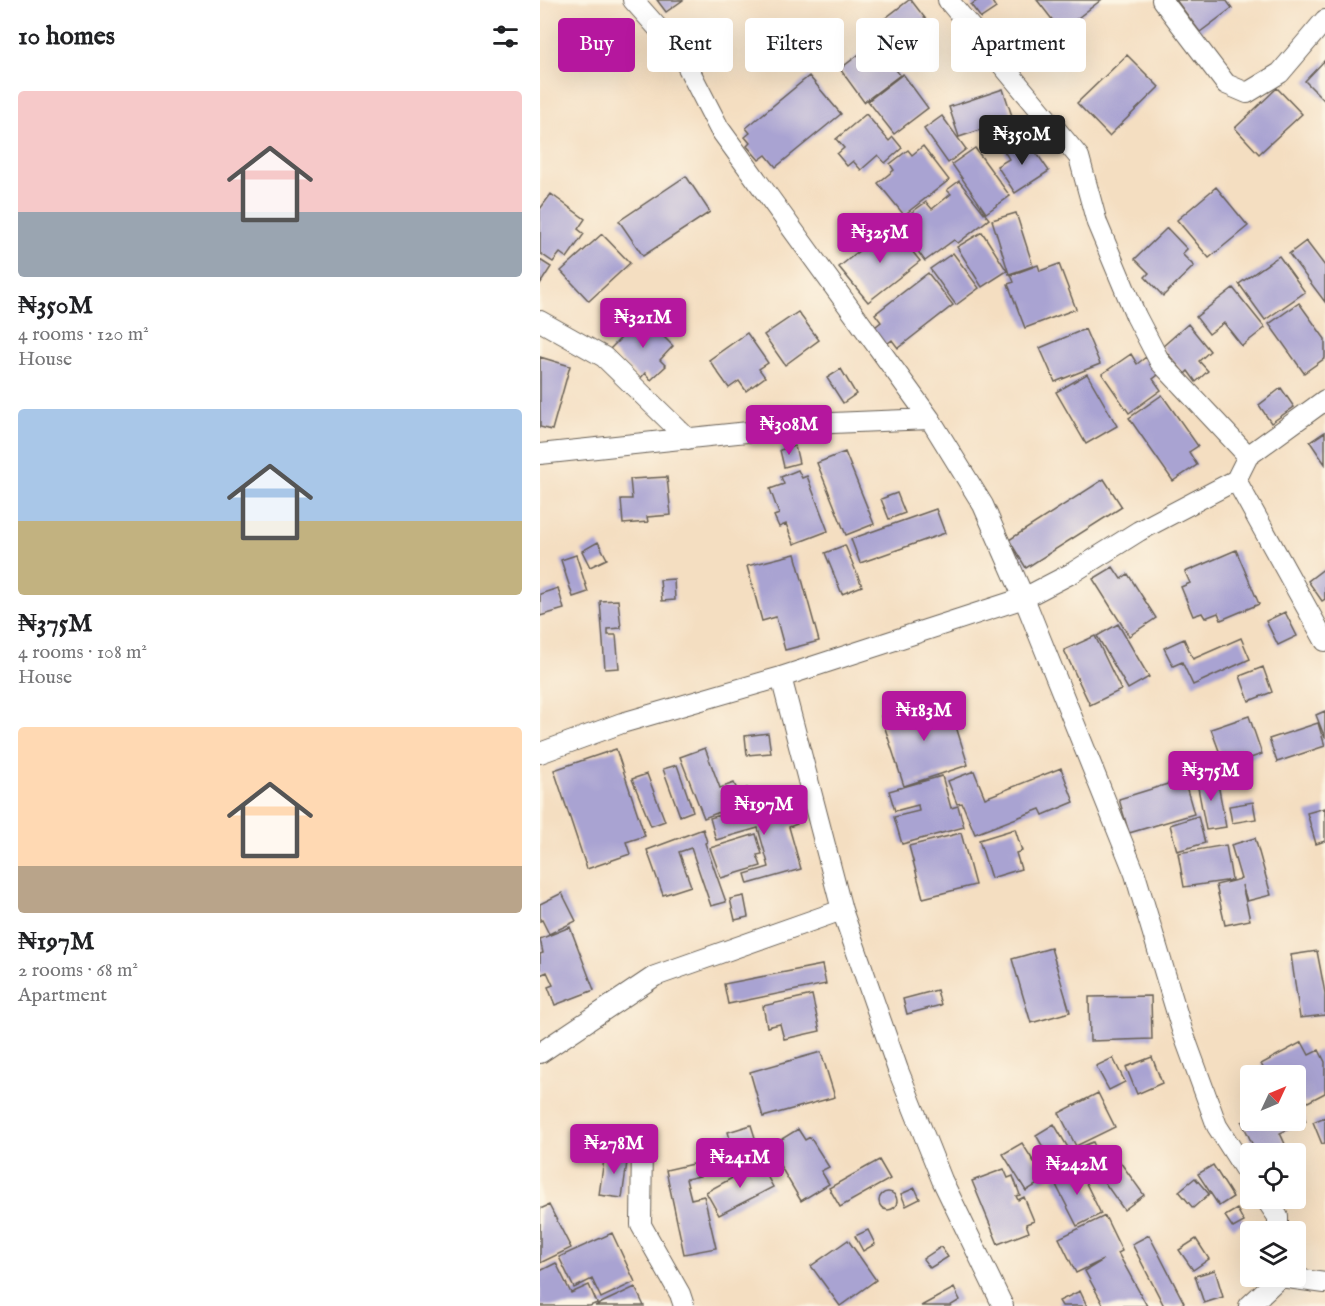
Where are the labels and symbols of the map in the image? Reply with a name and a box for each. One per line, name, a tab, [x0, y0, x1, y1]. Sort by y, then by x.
pin: ₦350M	[980, 115, 1064, 166]
pin: ₦325M	[838, 213, 922, 264]
pin: ₦321M	[601, 298, 685, 349]
pin: ₦308M	[747, 405, 831, 456]
pin: ₦183M	[882, 691, 966, 742]
pin: ₦375M	[1169, 751, 1253, 802]
pin: ₦197M	[722, 785, 806, 836]
north arrow	[1240, 1065, 1306, 1131]
pin: ₦278M	[572, 1124, 656, 1175]
pin: ₦241M	[698, 1138, 782, 1189]
pin: ₦242M	[1035, 1145, 1119, 1196]

